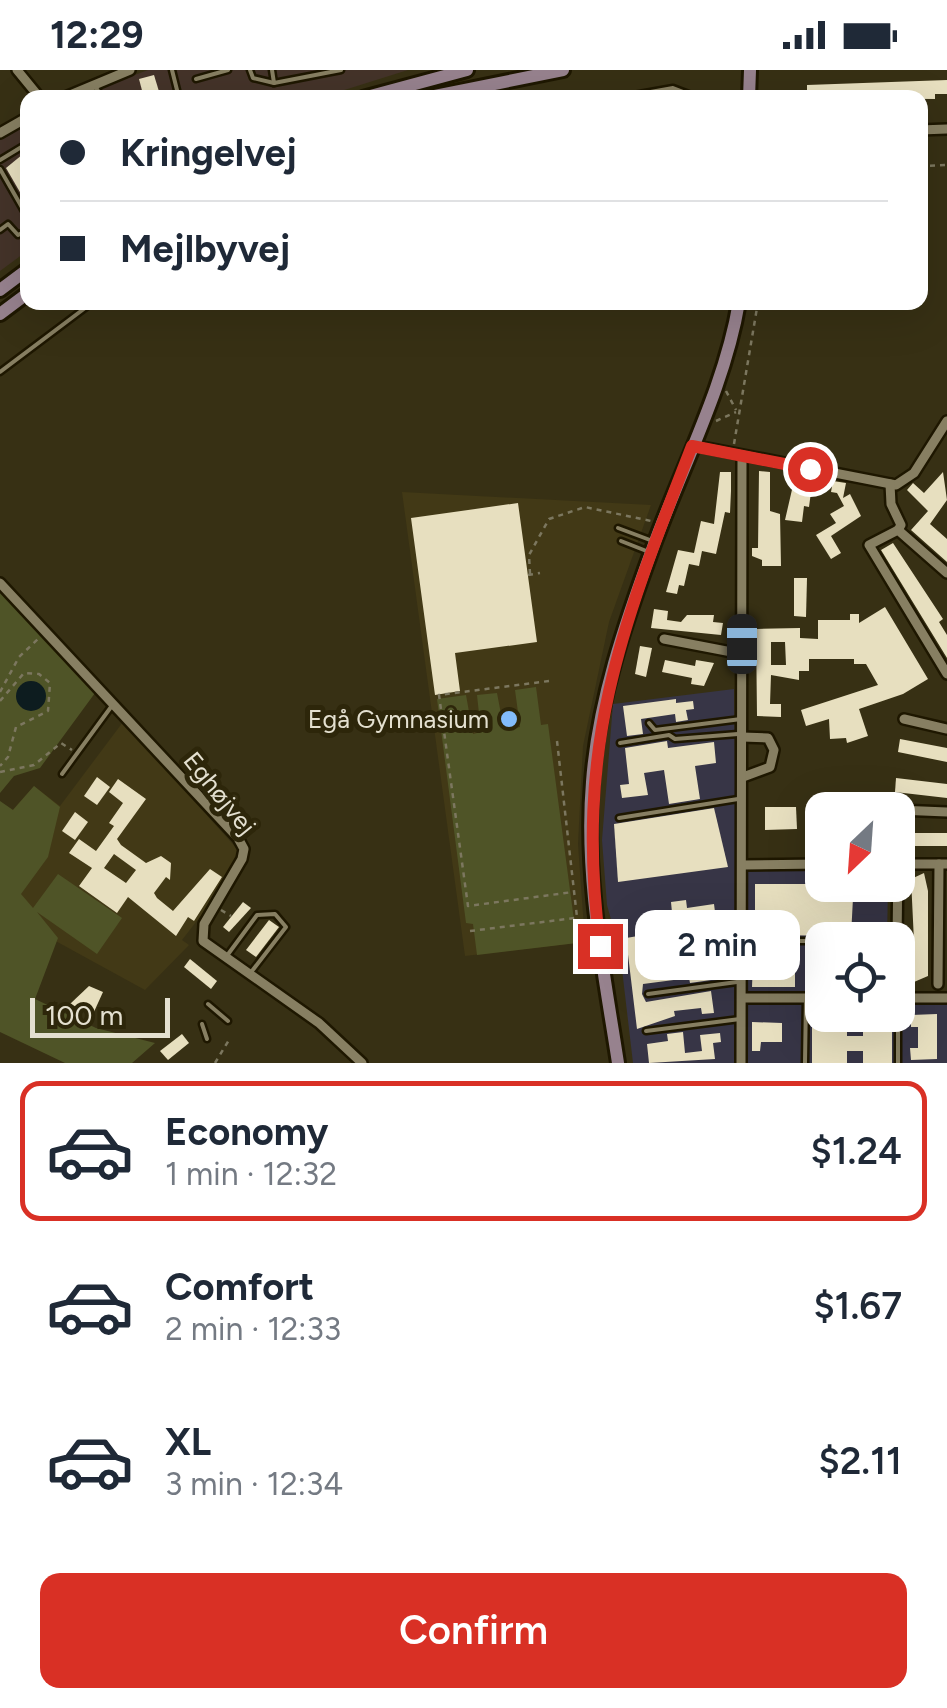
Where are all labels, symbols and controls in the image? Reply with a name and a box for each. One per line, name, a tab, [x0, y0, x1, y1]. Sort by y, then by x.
text: 12:29	[50, 12, 144, 58]
text: Kringelvej	[120, 130, 297, 176]
text: Mejlbyvej	[120, 226, 290, 272]
route start	[788, 447, 833, 492]
car	[727, 614, 757, 674]
place label: Egå Gymnasium	[308, 704, 489, 734]
marker: Egå Gymnasium	[498, 708, 520, 730]
street label: Eghøjvej	[178, 746, 262, 840]
north arrow	[805, 792, 915, 902]
map controls	[805, 792, 915, 1032]
callout: 2 min	[635, 911, 800, 981]
button: locate	[805, 922, 915, 1032]
route end	[578, 924, 623, 969]
text: 2 min	[678, 926, 757, 964]
scale bar	[30, 993, 170, 1038]
text: 100 m	[45, 998, 123, 1032]
icon: car	[45, 1106, 135, 1196]
text: Economy	[165, 1109, 328, 1155]
text: $1.24	[810, 1128, 902, 1174]
text: 1 min · 12:32	[165, 1155, 337, 1193]
icon: car	[45, 1261, 135, 1351]
text: Comfort	[165, 1264, 314, 1310]
text: $1.67	[813, 1283, 902, 1329]
text: 2 min · 12:33	[165, 1310, 341, 1348]
icon: car	[45, 1416, 135, 1506]
text: XL	[165, 1419, 211, 1465]
text: $2.11	[818, 1438, 902, 1484]
text: 3 min · 12:34	[165, 1465, 343, 1503]
button: Confirm	[40, 1573, 907, 1688]

